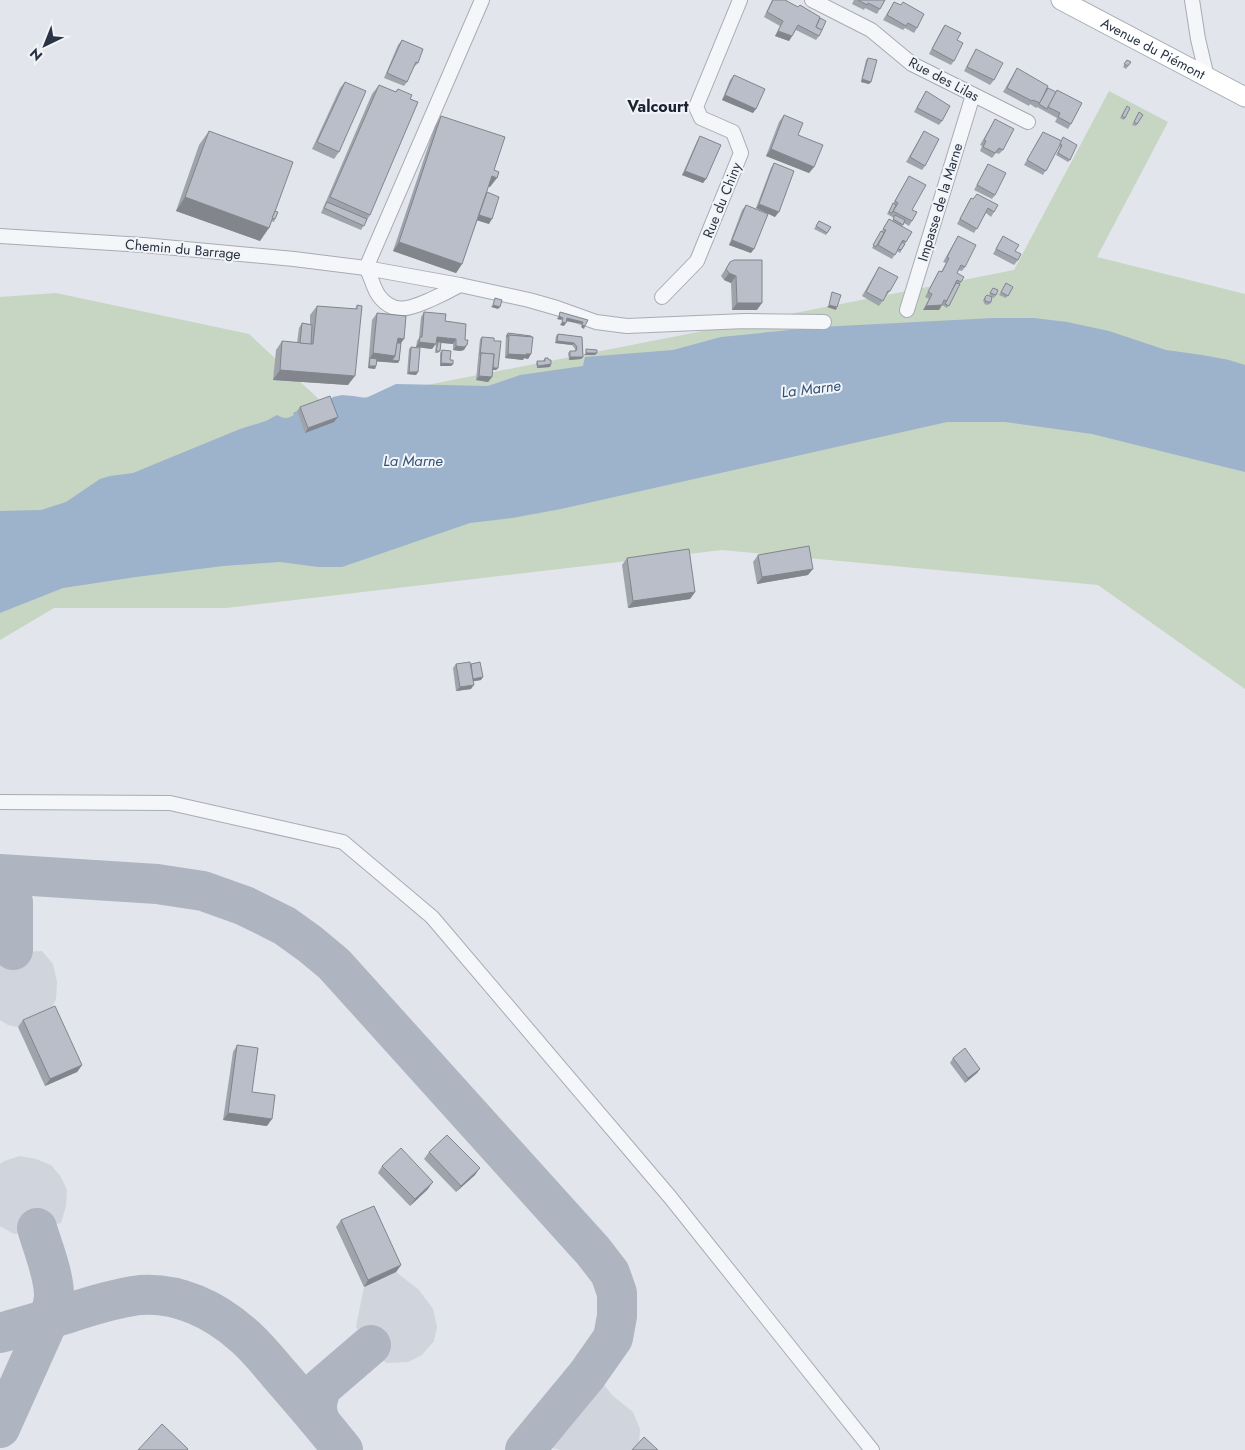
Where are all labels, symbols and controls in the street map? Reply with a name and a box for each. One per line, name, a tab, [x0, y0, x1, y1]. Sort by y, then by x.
street label: Avenue du Piémont	[1097, 13, 1209, 85]
north arrow	[20, 20, 70, 70]
text: N	[25, 43, 47, 66]
street label: Rue des Lilas	[905, 52, 983, 106]
district label: Valcourt	[626, 95, 690, 118]
street label: Impasse de la Marne	[912, 140, 968, 264]
street label: Rue du Chiny	[698, 158, 747, 241]
street label: Chemin du Barrage	[124, 234, 242, 264]
water label: La Marne	[780, 374, 842, 404]
water label: La Marne	[383, 450, 443, 472]

